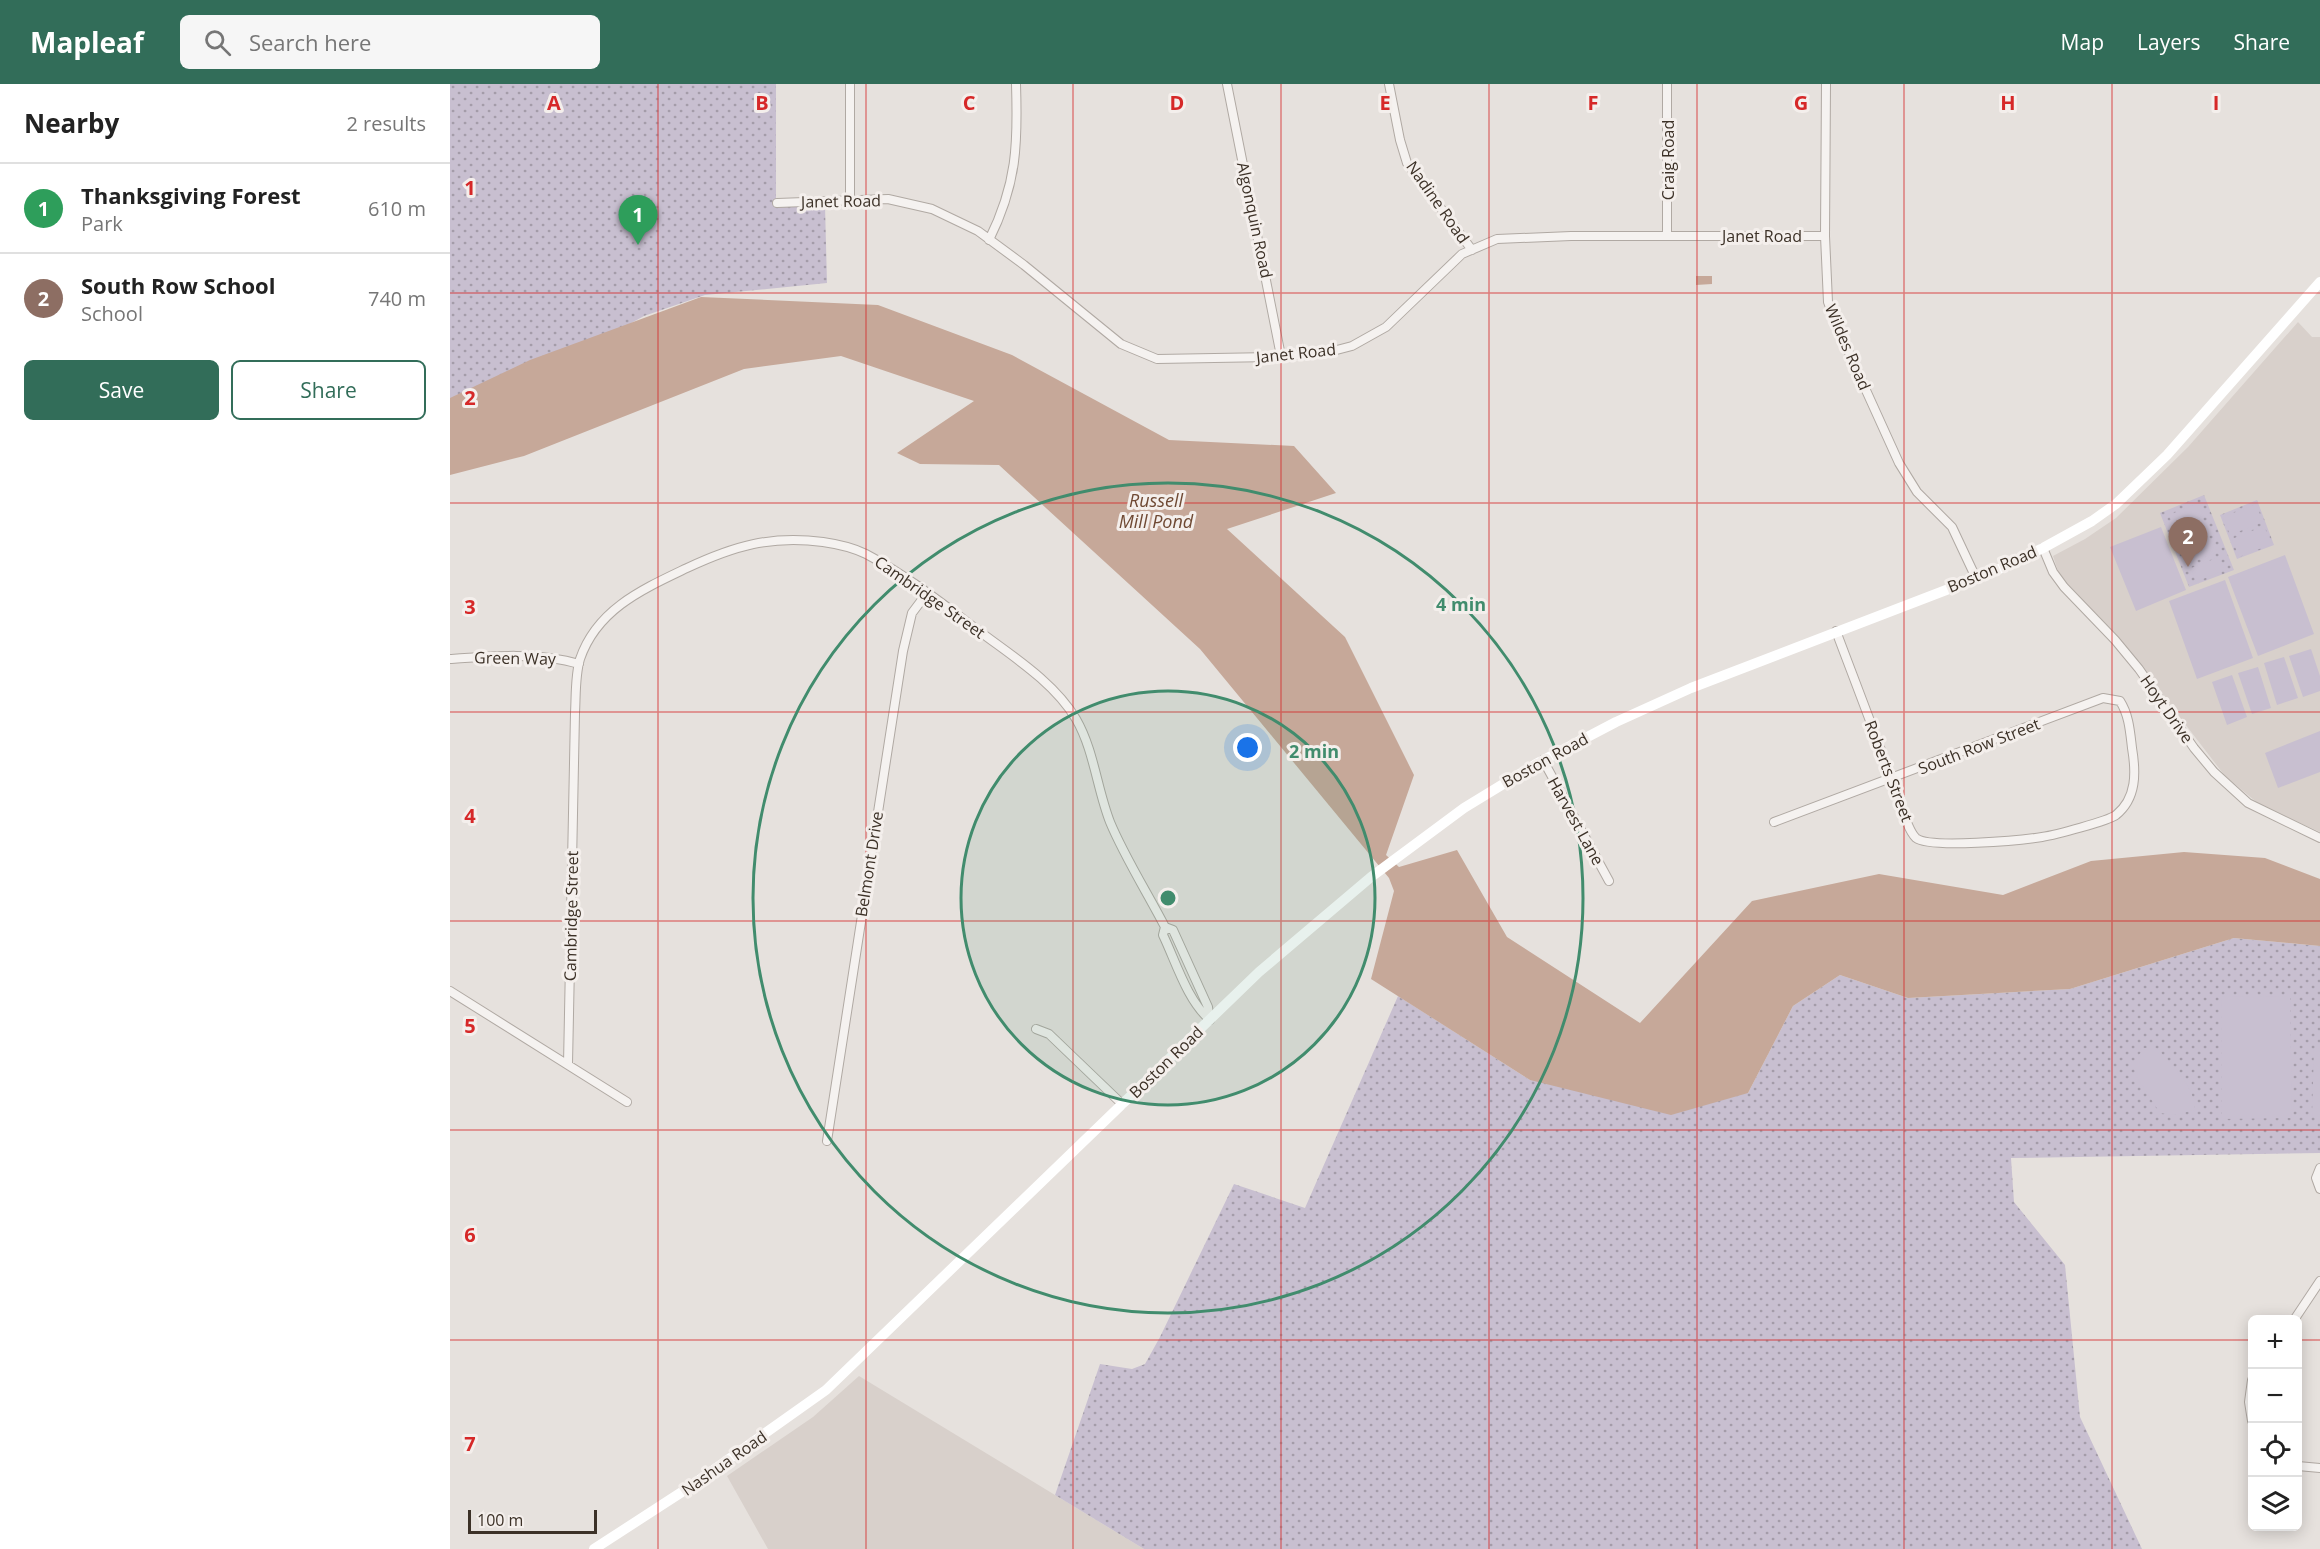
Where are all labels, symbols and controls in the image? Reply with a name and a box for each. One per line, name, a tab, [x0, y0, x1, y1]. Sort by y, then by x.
search box	[180, 15, 600, 69]
text: Mapleaf	[30, 23, 144, 61]
icon: search	[201, 26, 234, 59]
text: Search here	[249, 27, 371, 57]
text: Map	[2061, 28, 2104, 56]
text: Layers	[2137, 28, 2201, 56]
text: Share	[2234, 28, 2290, 56]
text: A	[547, 89, 561, 116]
text: B	[755, 89, 769, 116]
text: C	[963, 89, 976, 116]
text: D	[1170, 89, 1184, 116]
text: E	[1379, 89, 1391, 116]
text: F	[1588, 89, 1598, 116]
text: G	[1794, 89, 1808, 116]
text: H	[2000, 89, 2016, 116]
text: I	[2213, 89, 2219, 116]
text: Nearby	[24, 105, 119, 141]
text: 2 results	[346, 110, 426, 137]
street label: Craig Road	[1657, 120, 1679, 200]
street label: Nadine Road	[1401, 156, 1475, 248]
street label: Algonquin Road	[1232, 160, 1278, 280]
text: 1	[464, 174, 476, 201]
text: Thanksgiving Forest	[81, 180, 301, 210]
street label: Janet Road	[799, 189, 881, 213]
text: 1	[38, 195, 49, 222]
text: 610 m	[368, 195, 426, 222]
pin: 1	[618, 196, 657, 245]
text: Park	[81, 210, 123, 237]
street label: Janet Road	[1720, 225, 1802, 247]
text: South Row School	[81, 270, 275, 300]
text: 2	[38, 285, 49, 312]
text: 740 m	[368, 285, 426, 312]
text: School	[81, 300, 143, 327]
street label: Wildes Road	[1820, 301, 1876, 393]
street label: Janet Road	[1253, 338, 1337, 368]
button: Save	[24, 360, 219, 420]
button: Share	[231, 360, 426, 420]
text: 2	[464, 384, 476, 411]
water label: Russell Mill Pond	[1119, 488, 1194, 533]
pin: 2	[2168, 518, 2208, 567]
street label: Boston Road	[1944, 540, 2040, 598]
street label: Cambridge Street	[870, 551, 990, 644]
text: 4 min	[1436, 592, 1486, 616]
text: 3	[464, 593, 476, 620]
street label: Green Way	[474, 646, 557, 670]
street label: Hoyt Drive	[2135, 671, 2199, 747]
street label: South Row Street	[1915, 713, 2043, 779]
street label: Roberts Street	[1860, 717, 1919, 825]
street label: Boston Road	[1498, 727, 1592, 793]
your location	[1233, 733, 1262, 762]
text: 2 min	[1289, 739, 1339, 763]
street label: Harvest Lane	[1543, 773, 1609, 869]
text: 4	[464, 802, 476, 829]
street label: Belmont Drive	[850, 810, 888, 918]
street label: Cambridge Street	[559, 850, 583, 981]
centre of rings	[1158, 888, 1178, 908]
text: 5	[464, 1012, 476, 1039]
street label: Boston Road	[1124, 1021, 1208, 1103]
text: 6	[464, 1221, 476, 1248]
map controls	[2248, 1315, 2302, 1531]
button: +	[2248, 1315, 2302, 1369]
button: −	[2248, 1369, 2302, 1423]
button: locate	[2248, 1423, 2302, 1477]
street label: Nashua Road	[677, 1425, 771, 1501]
text: 7	[464, 1430, 476, 1457]
button: layers	[2248, 1477, 2302, 1531]
scale bar	[468, 1507, 597, 1534]
text: 100 m	[477, 1509, 523, 1531]

